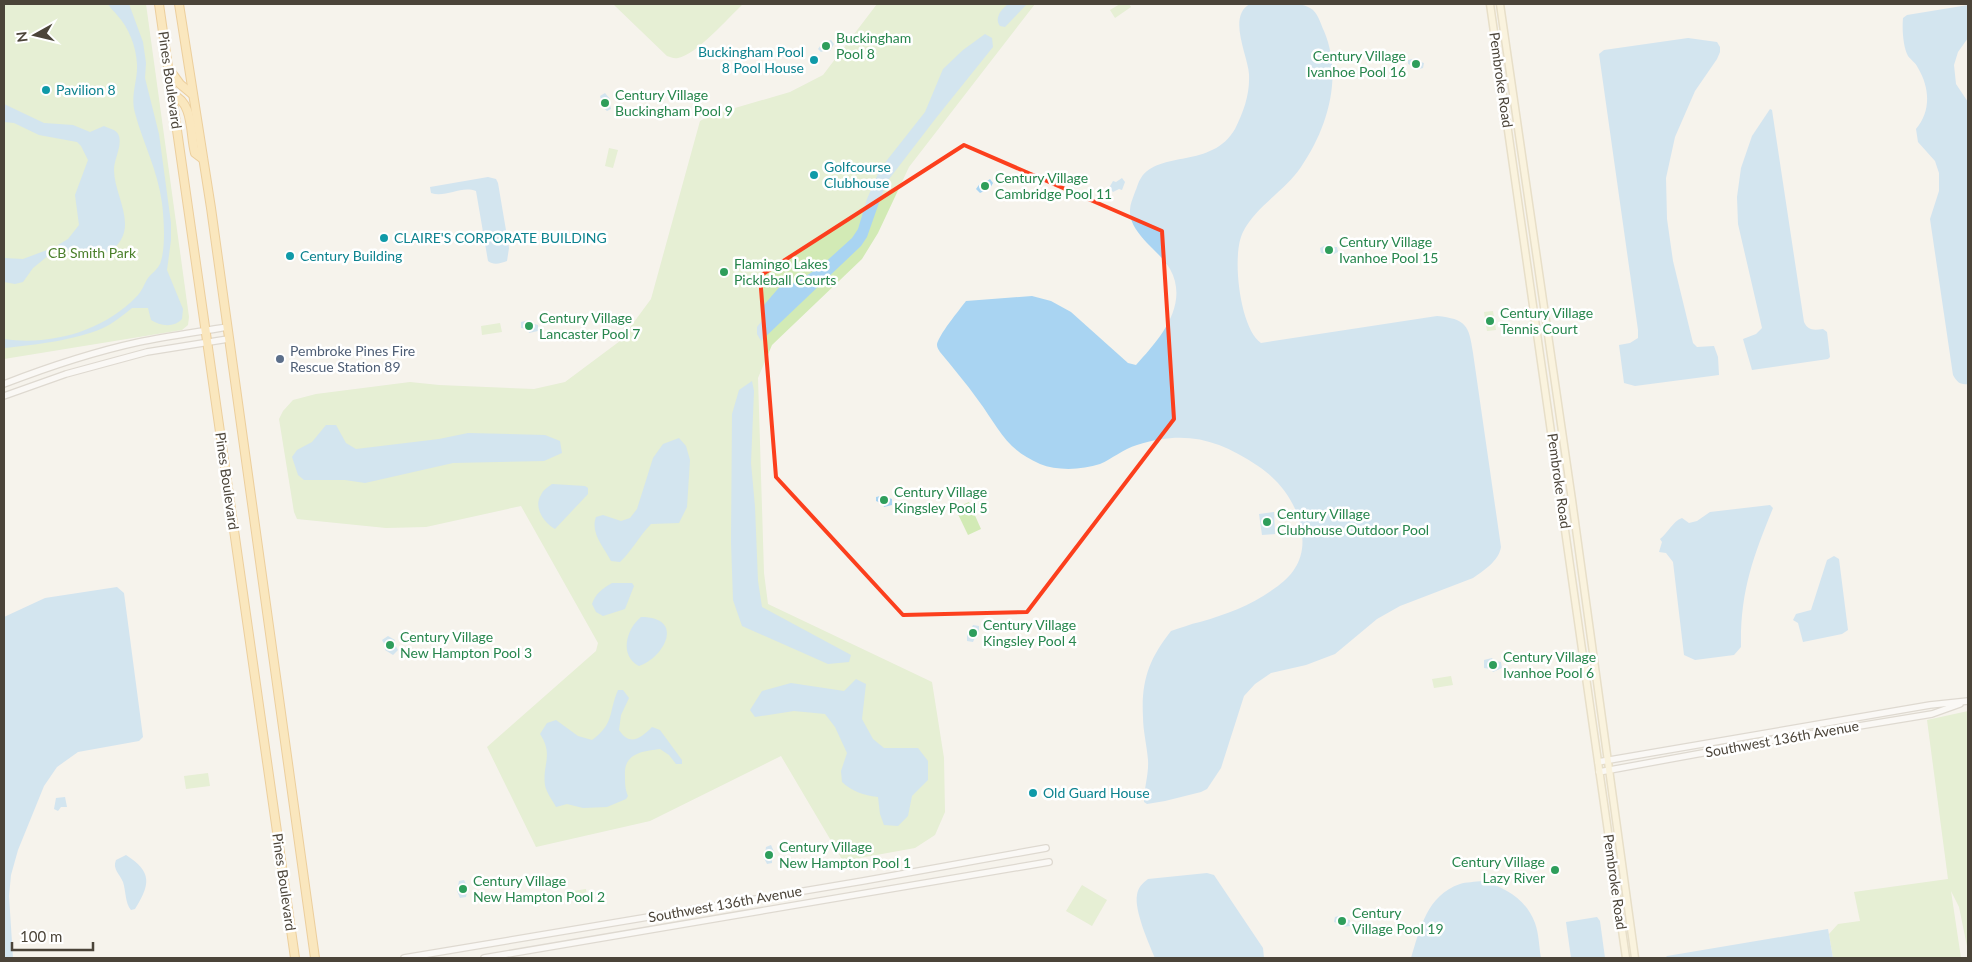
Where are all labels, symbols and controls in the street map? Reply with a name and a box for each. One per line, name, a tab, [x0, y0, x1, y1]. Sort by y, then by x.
north arrow	[10, 10, 60, 60]
place label: Buckingham Pool 8	[836, 29, 911, 62]
text: N	[12, 30, 31, 43]
street label: Pines Boulevard	[155, 30, 186, 130]
street label: Pembroke Road	[1486, 31, 1517, 129]
marker: Buckingham Pool 8	[820, 40, 832, 52]
place label: Buckingham Pool 8 Pool House	[698, 43, 804, 76]
place label: Century Village Ivanhoe Pool 16	[1307, 47, 1406, 80]
marker: Buckingham Pool 8 Pool House	[808, 54, 820, 66]
marker: Century Village Ivanhoe Pool 16	[1410, 58, 1422, 70]
place label: Pavilion 8	[56, 81, 116, 98]
marker: Pavilion 8	[40, 84, 52, 96]
place label: Century Village Buckingham Pool 9	[615, 86, 733, 119]
marker: Century Village Buckingham Pool 9	[599, 97, 611, 109]
place label: Golfcourse Clubhouse	[824, 158, 891, 191]
marker: Golfcourse Clubhouse	[808, 169, 820, 181]
place label: Century Village Cambridge Pool 11	[995, 169, 1112, 202]
marker: Century Village Cambridge Pool 11	[979, 180, 991, 192]
place label: CLAIRE'S CORPORATE BUILDING	[394, 229, 607, 246]
marker: CLAIRE'S CORPORATE BUILDING	[378, 232, 390, 244]
place label: Century Village Ivanhoe Pool 15	[1339, 233, 1438, 266]
park label: CB Smith Park	[48, 244, 137, 261]
marker: Century Village Ivanhoe Pool 15	[1323, 244, 1335, 256]
place label: Century Building	[300, 247, 402, 264]
marker: Century Building	[284, 250, 296, 262]
place label: Flamingo Lakes Pickleball Courts	[734, 255, 836, 288]
marker: Flamingo Lakes Pickleball Courts	[718, 266, 730, 278]
place label: Century Village Tennis Court	[1500, 304, 1593, 337]
place label: Century Village Lancaster Pool 7	[539, 309, 640, 342]
marker: Century Village Tennis Court	[1484, 315, 1496, 327]
marker: Century Village Lancaster Pool 7	[523, 320, 535, 332]
place label: Pembroke Pines Fire Rescue Station 89	[290, 342, 415, 375]
marker: Pembroke Pines Fire Rescue Station 89	[274, 353, 286, 365]
street label: Pines Boulevard	[212, 431, 243, 531]
street label: Pembroke Road	[1544, 432, 1575, 530]
place label: Century Village Kingsley Pool 5	[894, 483, 988, 516]
marker: Century Village Kingsley Pool 5	[878, 494, 890, 506]
place label: Century Village Clubhouse Outdoor Pool	[1277, 505, 1429, 538]
marker: Century Village Clubhouse Outdoor Pool	[1261, 516, 1273, 528]
place label: Century Village Kingsley Pool 4	[983, 616, 1077, 649]
marker: Century Village Kingsley Pool 4	[967, 627, 979, 639]
place label: Century Village New Hampton Pool 3	[400, 628, 532, 661]
marker: Century Village New Hampton Pool 3	[384, 639, 396, 651]
place label: Century Village Ivanhoe Pool 6	[1503, 648, 1596, 681]
marker: Century Village Ivanhoe Pool 6	[1487, 659, 1499, 671]
street label: Southwest 136th Avenue	[1704, 717, 1860, 760]
place label: Old Guard House	[1043, 784, 1150, 801]
marker: Old Guard House	[1027, 787, 1039, 799]
street label: Pines Boulevard	[269, 832, 300, 932]
street label: Pembroke Road	[1600, 833, 1631, 931]
place label: Century Village New Hampton Pool 1	[779, 838, 911, 871]
marker: Century Village New Hampton Pool 1	[763, 849, 775, 861]
place label: Century Village Lazy River	[1452, 853, 1545, 886]
marker: Century Village Lazy River	[1549, 864, 1561, 876]
place label: Century Village New Hampton Pool 2	[473, 872, 605, 905]
street label: Southwest 136th Avenue	[647, 882, 803, 925]
marker: Century Village New Hampton Pool 2	[457, 883, 469, 895]
place label: Century Village Pool 19	[1352, 904, 1444, 937]
marker: Century Village Pool 19	[1336, 915, 1348, 927]
scale bar	[12, 920, 94, 952]
text: 100 m	[20, 927, 62, 945]

